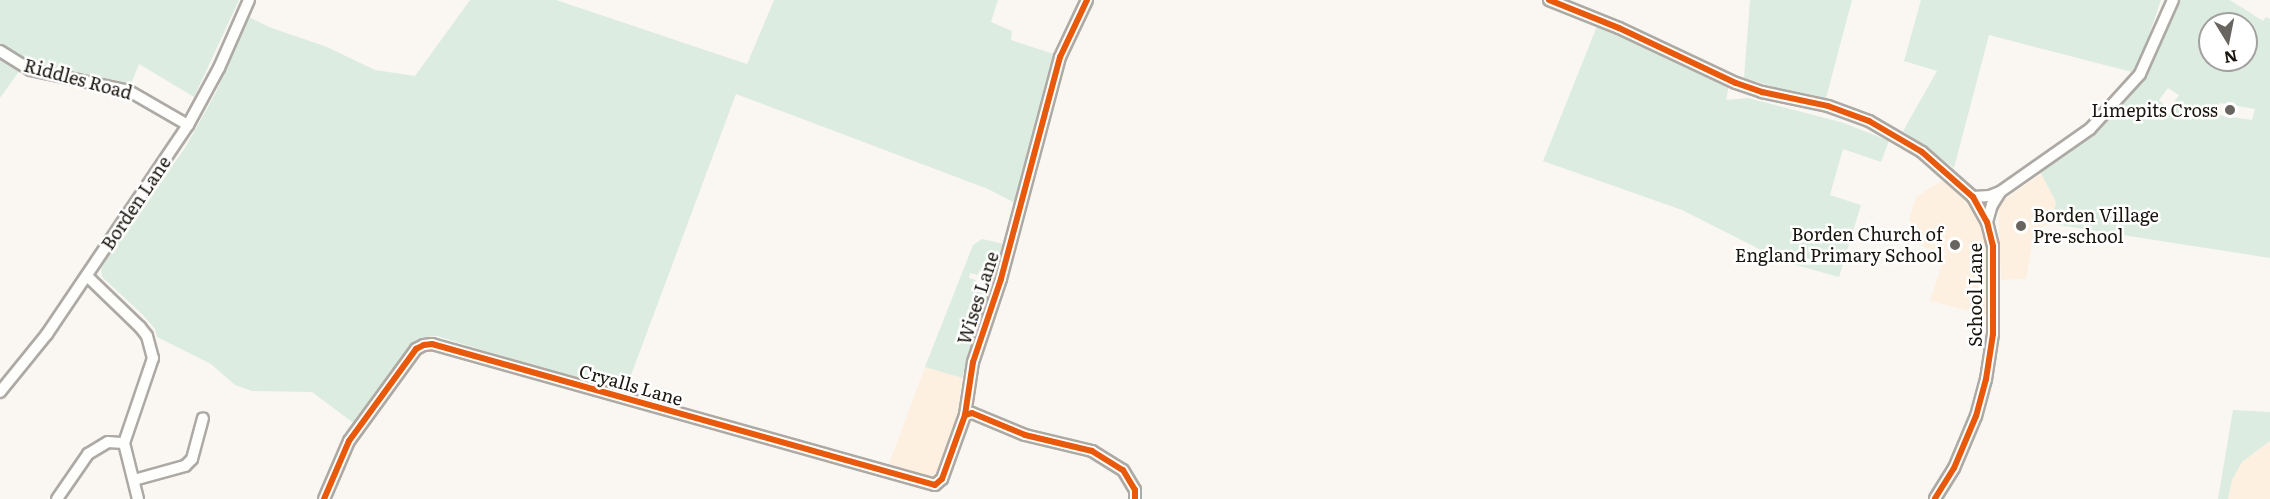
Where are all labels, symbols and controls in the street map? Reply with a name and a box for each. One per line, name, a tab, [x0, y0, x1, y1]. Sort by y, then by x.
north arrow	[2198, 12, 2258, 72]
text: N	[2222, 45, 2239, 71]
street label: Riddles Road	[21, 54, 135, 104]
place label: Limepits Cross	[2091, 99, 2218, 121]
marker: Limepits Cross	[2223, 103, 2237, 117]
street label: Borden Lane	[97, 152, 175, 254]
place label: Borden Village Pre-school	[2033, 205, 2159, 248]
marker: Borden Village Pre-school	[2014, 219, 2028, 233]
place label: Borden Church of England Primary School	[1735, 224, 1943, 266]
marker: Borden Church of England Primary School	[1948, 238, 1962, 252]
street label: School Lane	[1964, 243, 1986, 347]
street label: Wises Lane	[953, 249, 1003, 347]
street label: Cryalls Lane	[577, 360, 685, 410]

